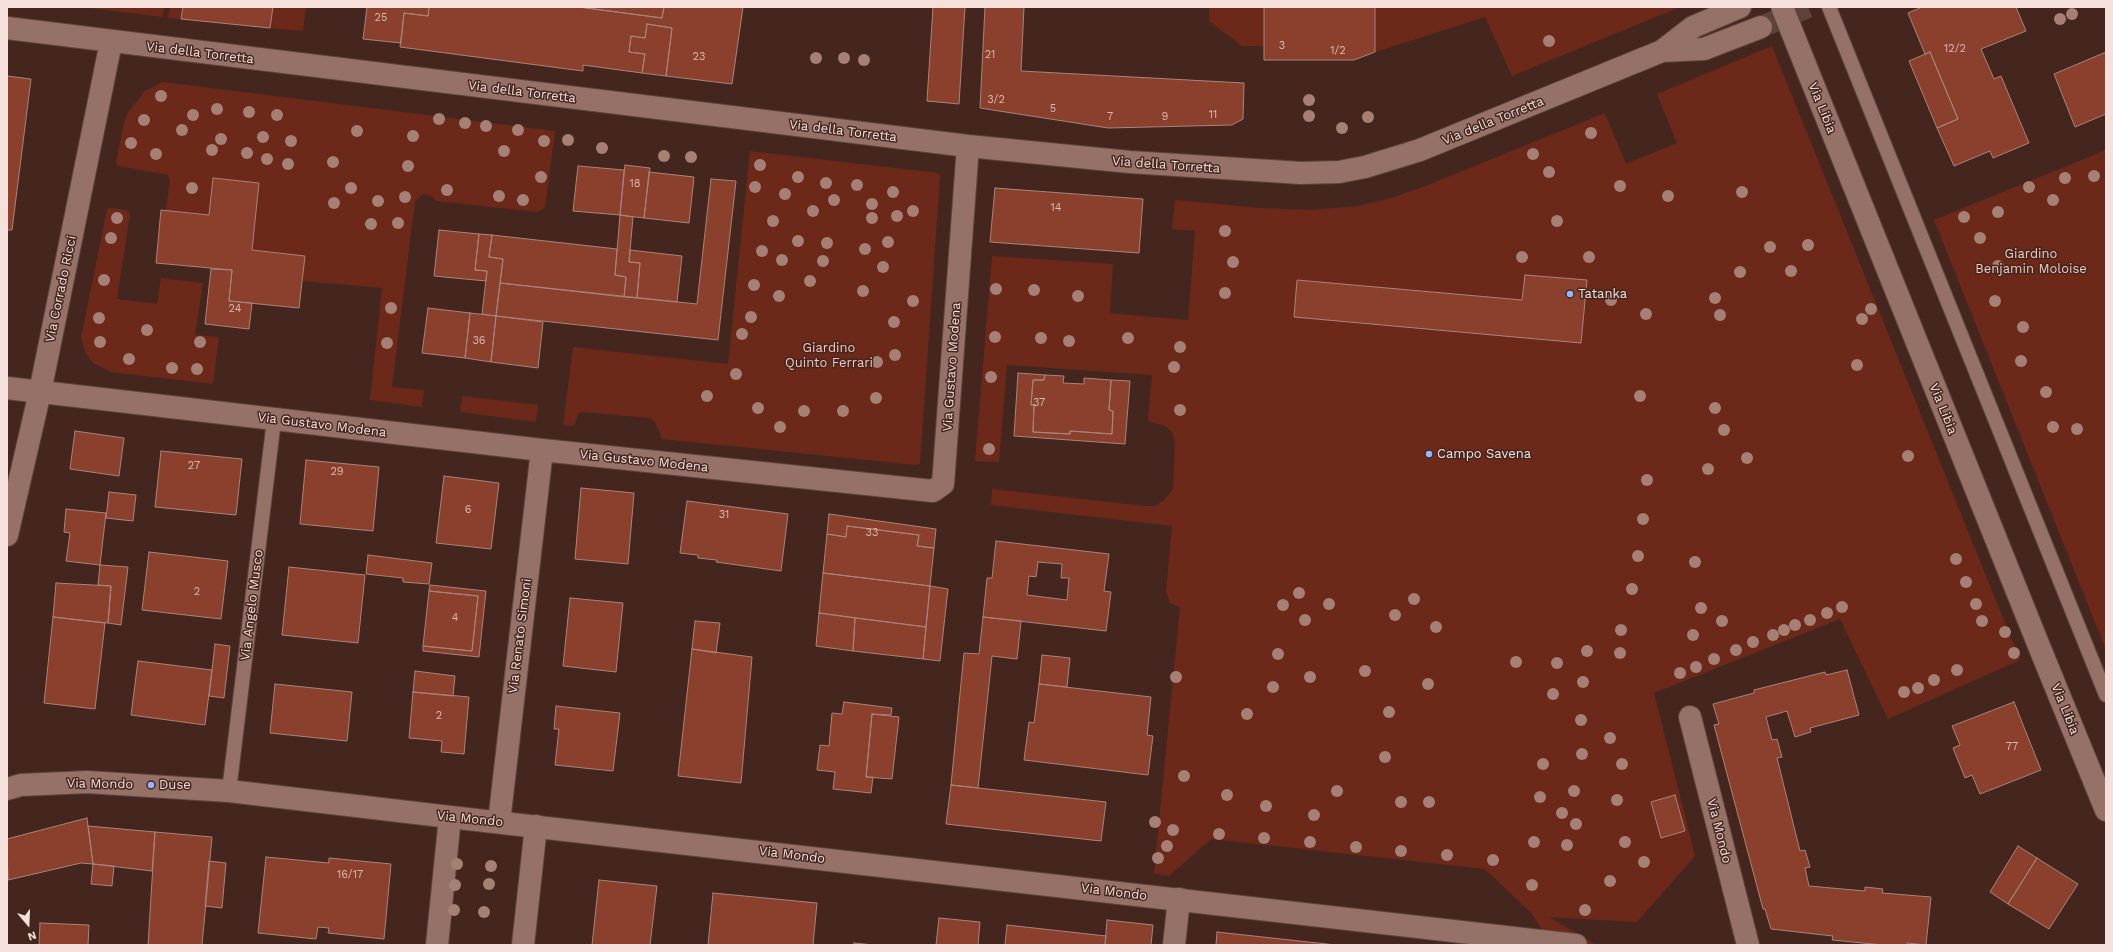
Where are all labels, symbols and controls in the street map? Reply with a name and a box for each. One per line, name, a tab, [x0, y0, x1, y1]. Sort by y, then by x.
house number: 25	[375, 11, 387, 25]
street label: Via della Torretta	[145, 39, 255, 67]
house number: 3	[1279, 39, 1285, 53]
house number: 12/2	[1944, 42, 1966, 56]
house number: 1/2	[1330, 44, 1346, 58]
house number: 21	[985, 48, 995, 62]
house number: 23	[693, 50, 705, 64]
street label: Via della Torretta	[467, 78, 577, 106]
street label: Via Libia	[1805, 80, 1839, 136]
house number: 3/2	[987, 93, 1005, 107]
street label: Via della Torretta	[1440, 93, 1546, 149]
house number: 5	[1050, 102, 1056, 116]
house number: 11	[1209, 108, 1217, 122]
house number: 7	[1107, 110, 1113, 124]
house number: 9	[1162, 110, 1168, 124]
street label: Via della Torretta	[788, 117, 898, 145]
street label: Via della Torretta	[1111, 153, 1221, 177]
house number: 18	[629, 177, 641, 191]
house number: 14	[1050, 201, 1062, 215]
street label: Via Corrado Ricci	[42, 234, 80, 344]
park label: Giardino Benjamin Moloise	[1975, 246, 2087, 277]
place label: Tatanka	[1578, 286, 1627, 302]
marker: Tatanka	[1565, 289, 1575, 299]
house number: 24	[229, 302, 241, 316]
street label: Via Gustavo Modena	[940, 302, 964, 432]
house number: 36	[472, 334, 486, 348]
park label: Giardino Quinto Ferrari	[785, 340, 873, 371]
street label: Via Libia	[1926, 381, 1960, 437]
house number: 37	[1033, 396, 1045, 410]
street label: Via Gustavo Modena	[257, 409, 387, 441]
street label: Via Gustavo Modena	[579, 446, 709, 476]
place label: Campo Savena	[1437, 446, 1531, 462]
marker: Campo Savena	[1424, 449, 1434, 459]
house number: 27	[188, 459, 200, 473]
house number: 29	[330, 465, 344, 479]
house number: 6	[465, 503, 471, 517]
house number: 31	[719, 508, 729, 522]
house number: 33	[866, 526, 878, 540]
street label: Via Angelo Musco	[237, 549, 267, 661]
street label: Via Renato Simoni	[505, 578, 535, 694]
house number: 2	[194, 585, 200, 599]
house number: 4	[452, 611, 458, 625]
street label: Via Libia	[2048, 681, 2082, 737]
house number: 2	[436, 709, 442, 723]
house number: 77	[2006, 740, 2018, 754]
street label: Via Mondo	[67, 776, 133, 792]
place label: Duse	[159, 777, 191, 793]
marker: Duse	[146, 780, 156, 790]
street label: Via Mondo	[1703, 797, 1735, 865]
street label: Via Mondo	[436, 808, 504, 830]
street label: Via Mondo	[758, 843, 826, 867]
house number: 16/17	[337, 868, 363, 882]
street label: Via Mondo	[1080, 880, 1148, 904]
north arrow	[8, 904, 48, 944]
text: N	[26, 928, 38, 943]

